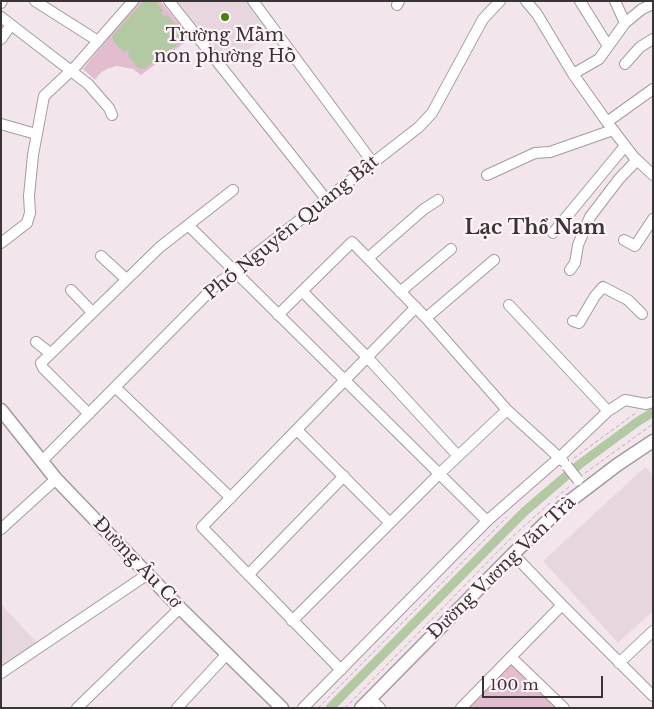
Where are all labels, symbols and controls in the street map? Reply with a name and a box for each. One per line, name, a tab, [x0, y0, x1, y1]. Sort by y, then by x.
marker: Trường Mầm non phường Hồ	[219, 11, 231, 23]
place label: Trường Mầm non phường Hồ	[154, 25, 296, 68]
street label: Phố Nguyễn Quang Bật	[201, 151, 383, 305]
district label: Lạc Thổ Nam	[464, 216, 606, 240]
street label: Đường Vương Văn Trà	[424, 492, 580, 644]
street label: Đường Âu Cơ	[88, 513, 186, 613]
scale bar	[484, 666, 605, 698]
text: 100 m	[490, 675, 539, 694]

